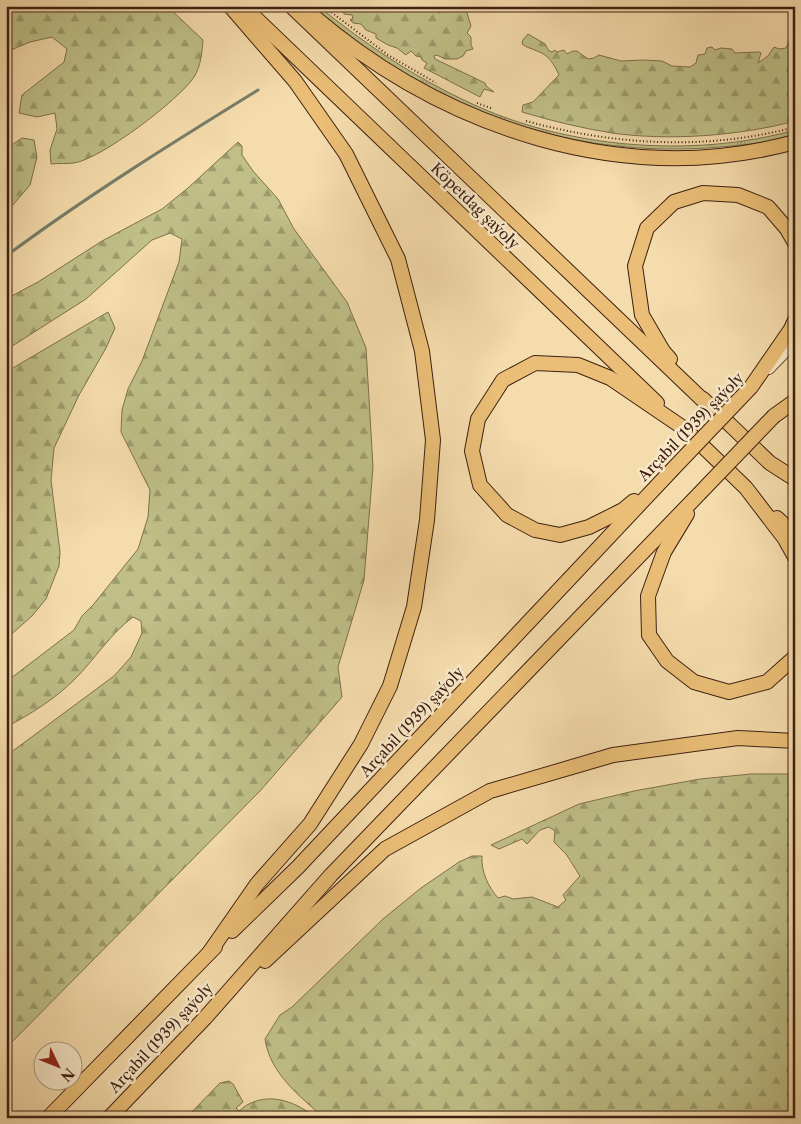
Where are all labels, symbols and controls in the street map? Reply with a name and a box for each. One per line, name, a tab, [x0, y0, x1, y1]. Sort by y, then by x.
street label: Köpetdag şaýoly	[427, 158, 524, 253]
street label: Arçabil (1939) şaýoly	[633, 368, 748, 486]
street label: Arçabil (1939) şaýoly	[355, 662, 468, 782]
street label: Arçabil (1939) şaýoly	[104, 978, 217, 1098]
north arrow	[32, 1042, 82, 1092]
text: N	[57, 1064, 78, 1085]

